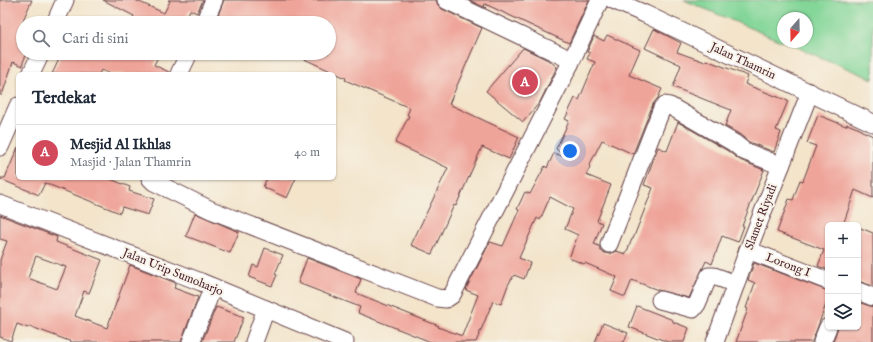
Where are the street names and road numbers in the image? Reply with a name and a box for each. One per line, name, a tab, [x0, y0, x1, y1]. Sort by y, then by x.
street label: Jalan Thamrin	[705, 38, 779, 84]
street label: Slamet Riyadi	[742, 182, 780, 252]
street label: Jalan Urip Sumoharjo	[118, 244, 226, 300]
street label: Lorong I	[764, 250, 812, 280]

